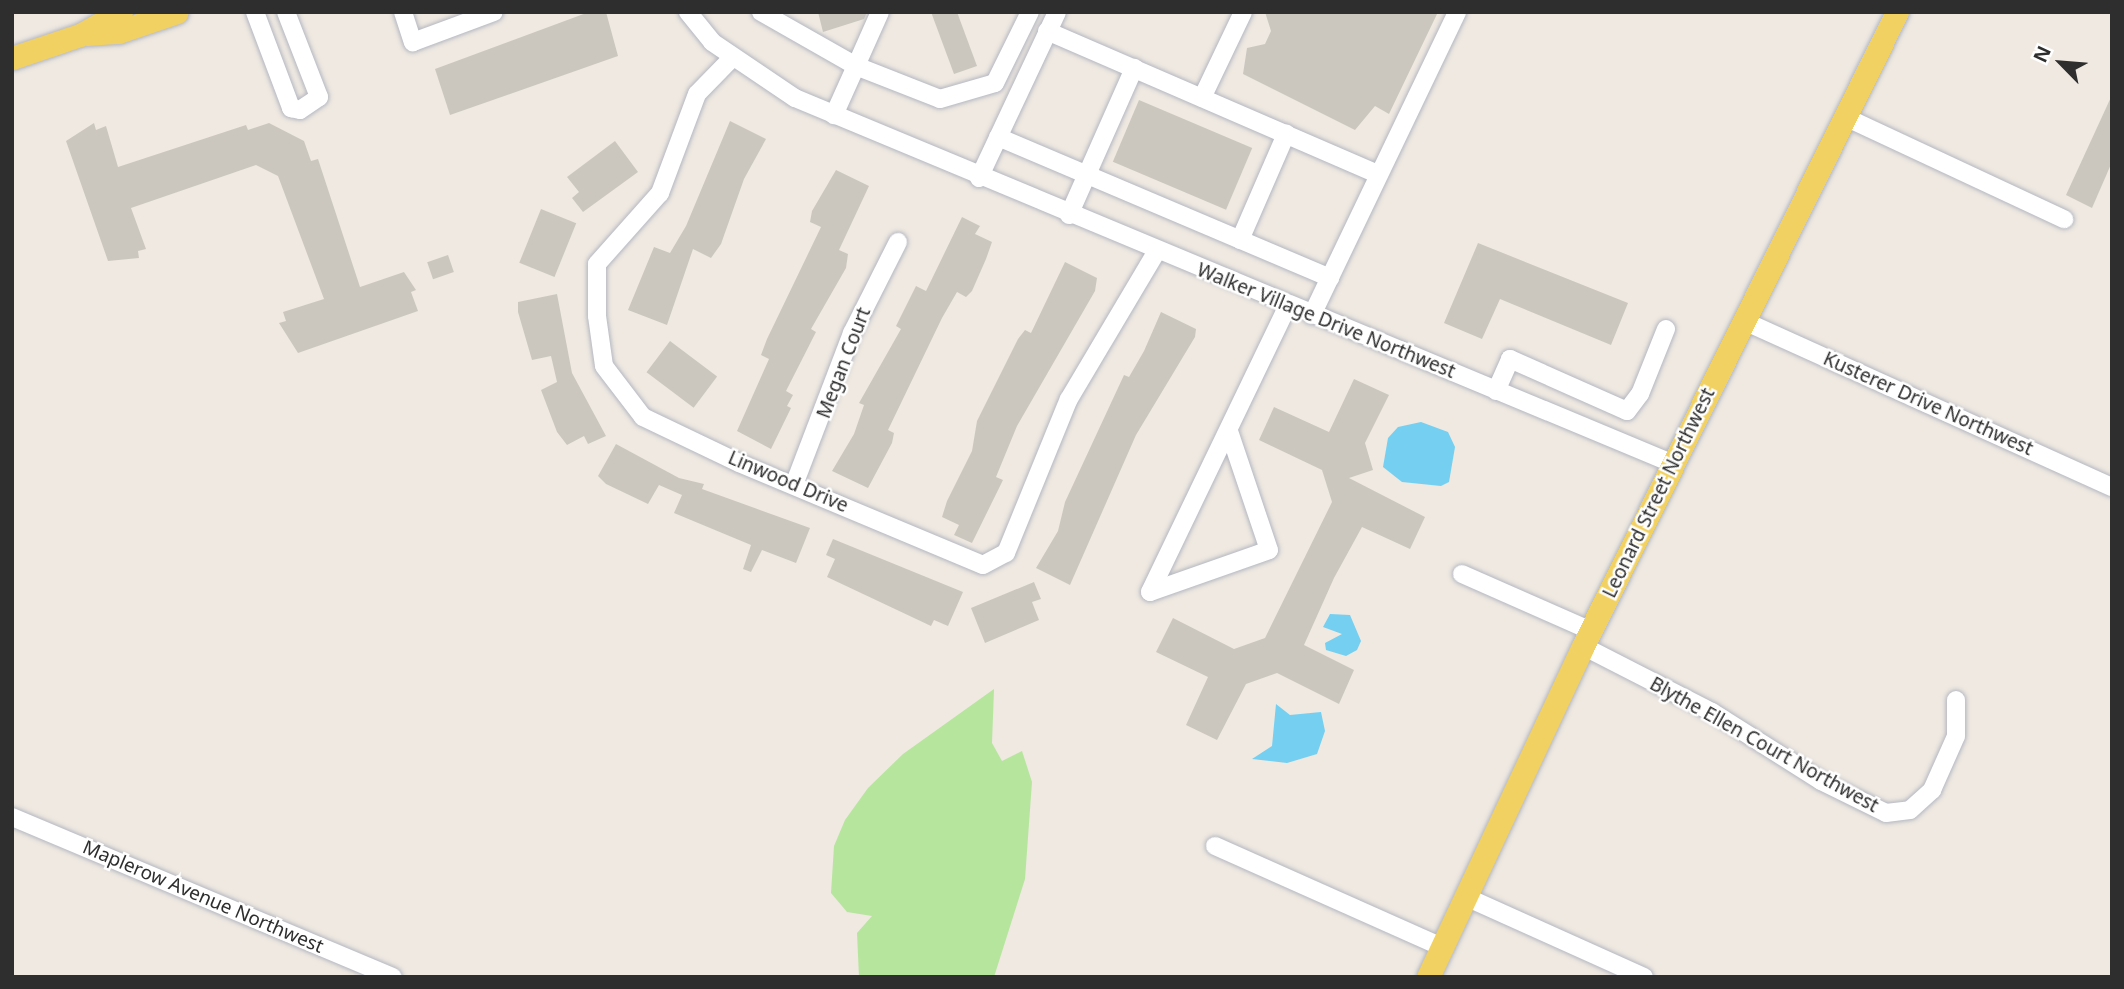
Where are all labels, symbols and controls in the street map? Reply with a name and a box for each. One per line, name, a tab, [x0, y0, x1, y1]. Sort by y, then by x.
north arrow	[2026, 28, 2096, 98]
text: N	[2027, 42, 2057, 67]
street label: Walker Village Drive Northwest	[1194, 259, 1458, 383]
street label: Megan Court	[812, 304, 876, 422]
street label: Kusterer Drive Northwest	[1820, 347, 2036, 461]
street label: Leonard Street Northwest	[1598, 384, 1720, 602]
street label: Linwood Drive	[725, 446, 851, 518]
street label: Blythe Ellen Court Northwest	[1646, 673, 1882, 817]
street label: Maplerow Avenue Northwest	[79, 836, 327, 958]

